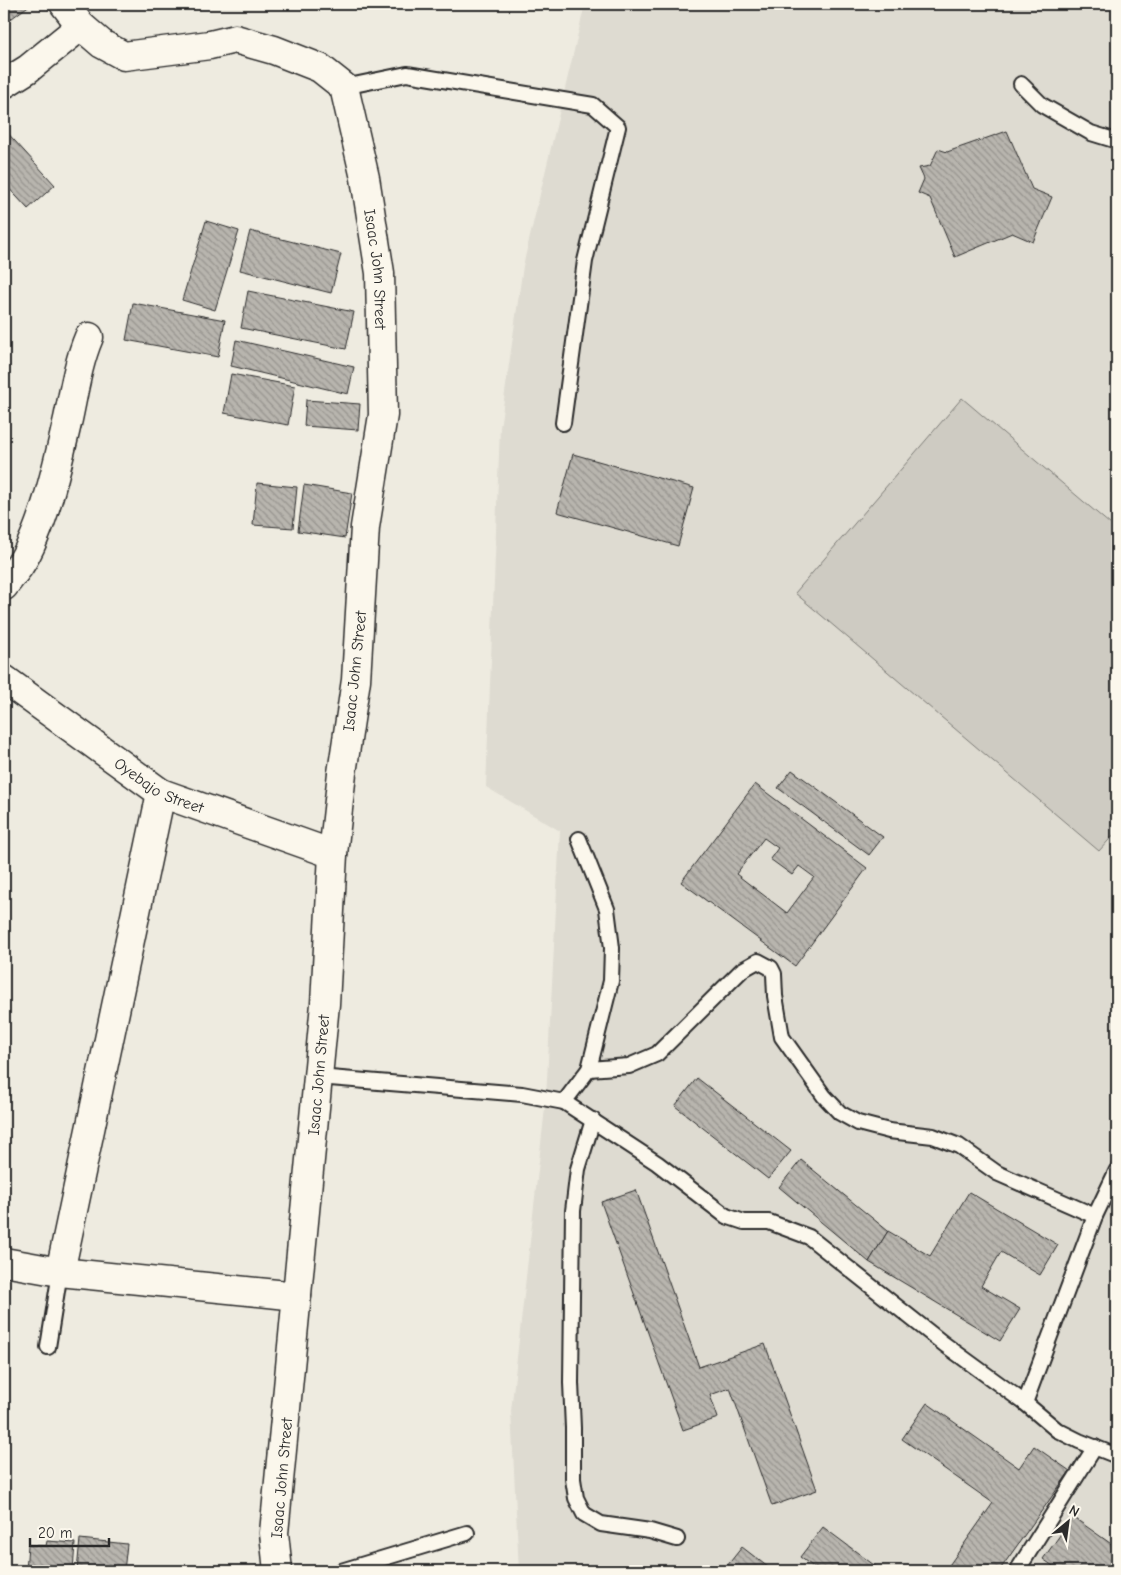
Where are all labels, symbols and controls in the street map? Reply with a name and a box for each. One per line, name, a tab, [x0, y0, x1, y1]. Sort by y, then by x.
street label: Isaac John Street	[360, 208, 389, 330]
street label: Isaac John Street	[340, 610, 370, 732]
street label: Oyebajo Street	[111, 754, 206, 818]
street label: Isaac John Street	[305, 1014, 333, 1136]
street label: Isaac John Street	[268, 1417, 296, 1539]
north arrow	[1044, 1498, 1094, 1548]
text: N	[1066, 1501, 1082, 1521]
scale bar	[30, 1515, 109, 1547]
text: 20 m	[38, 1524, 72, 1542]

